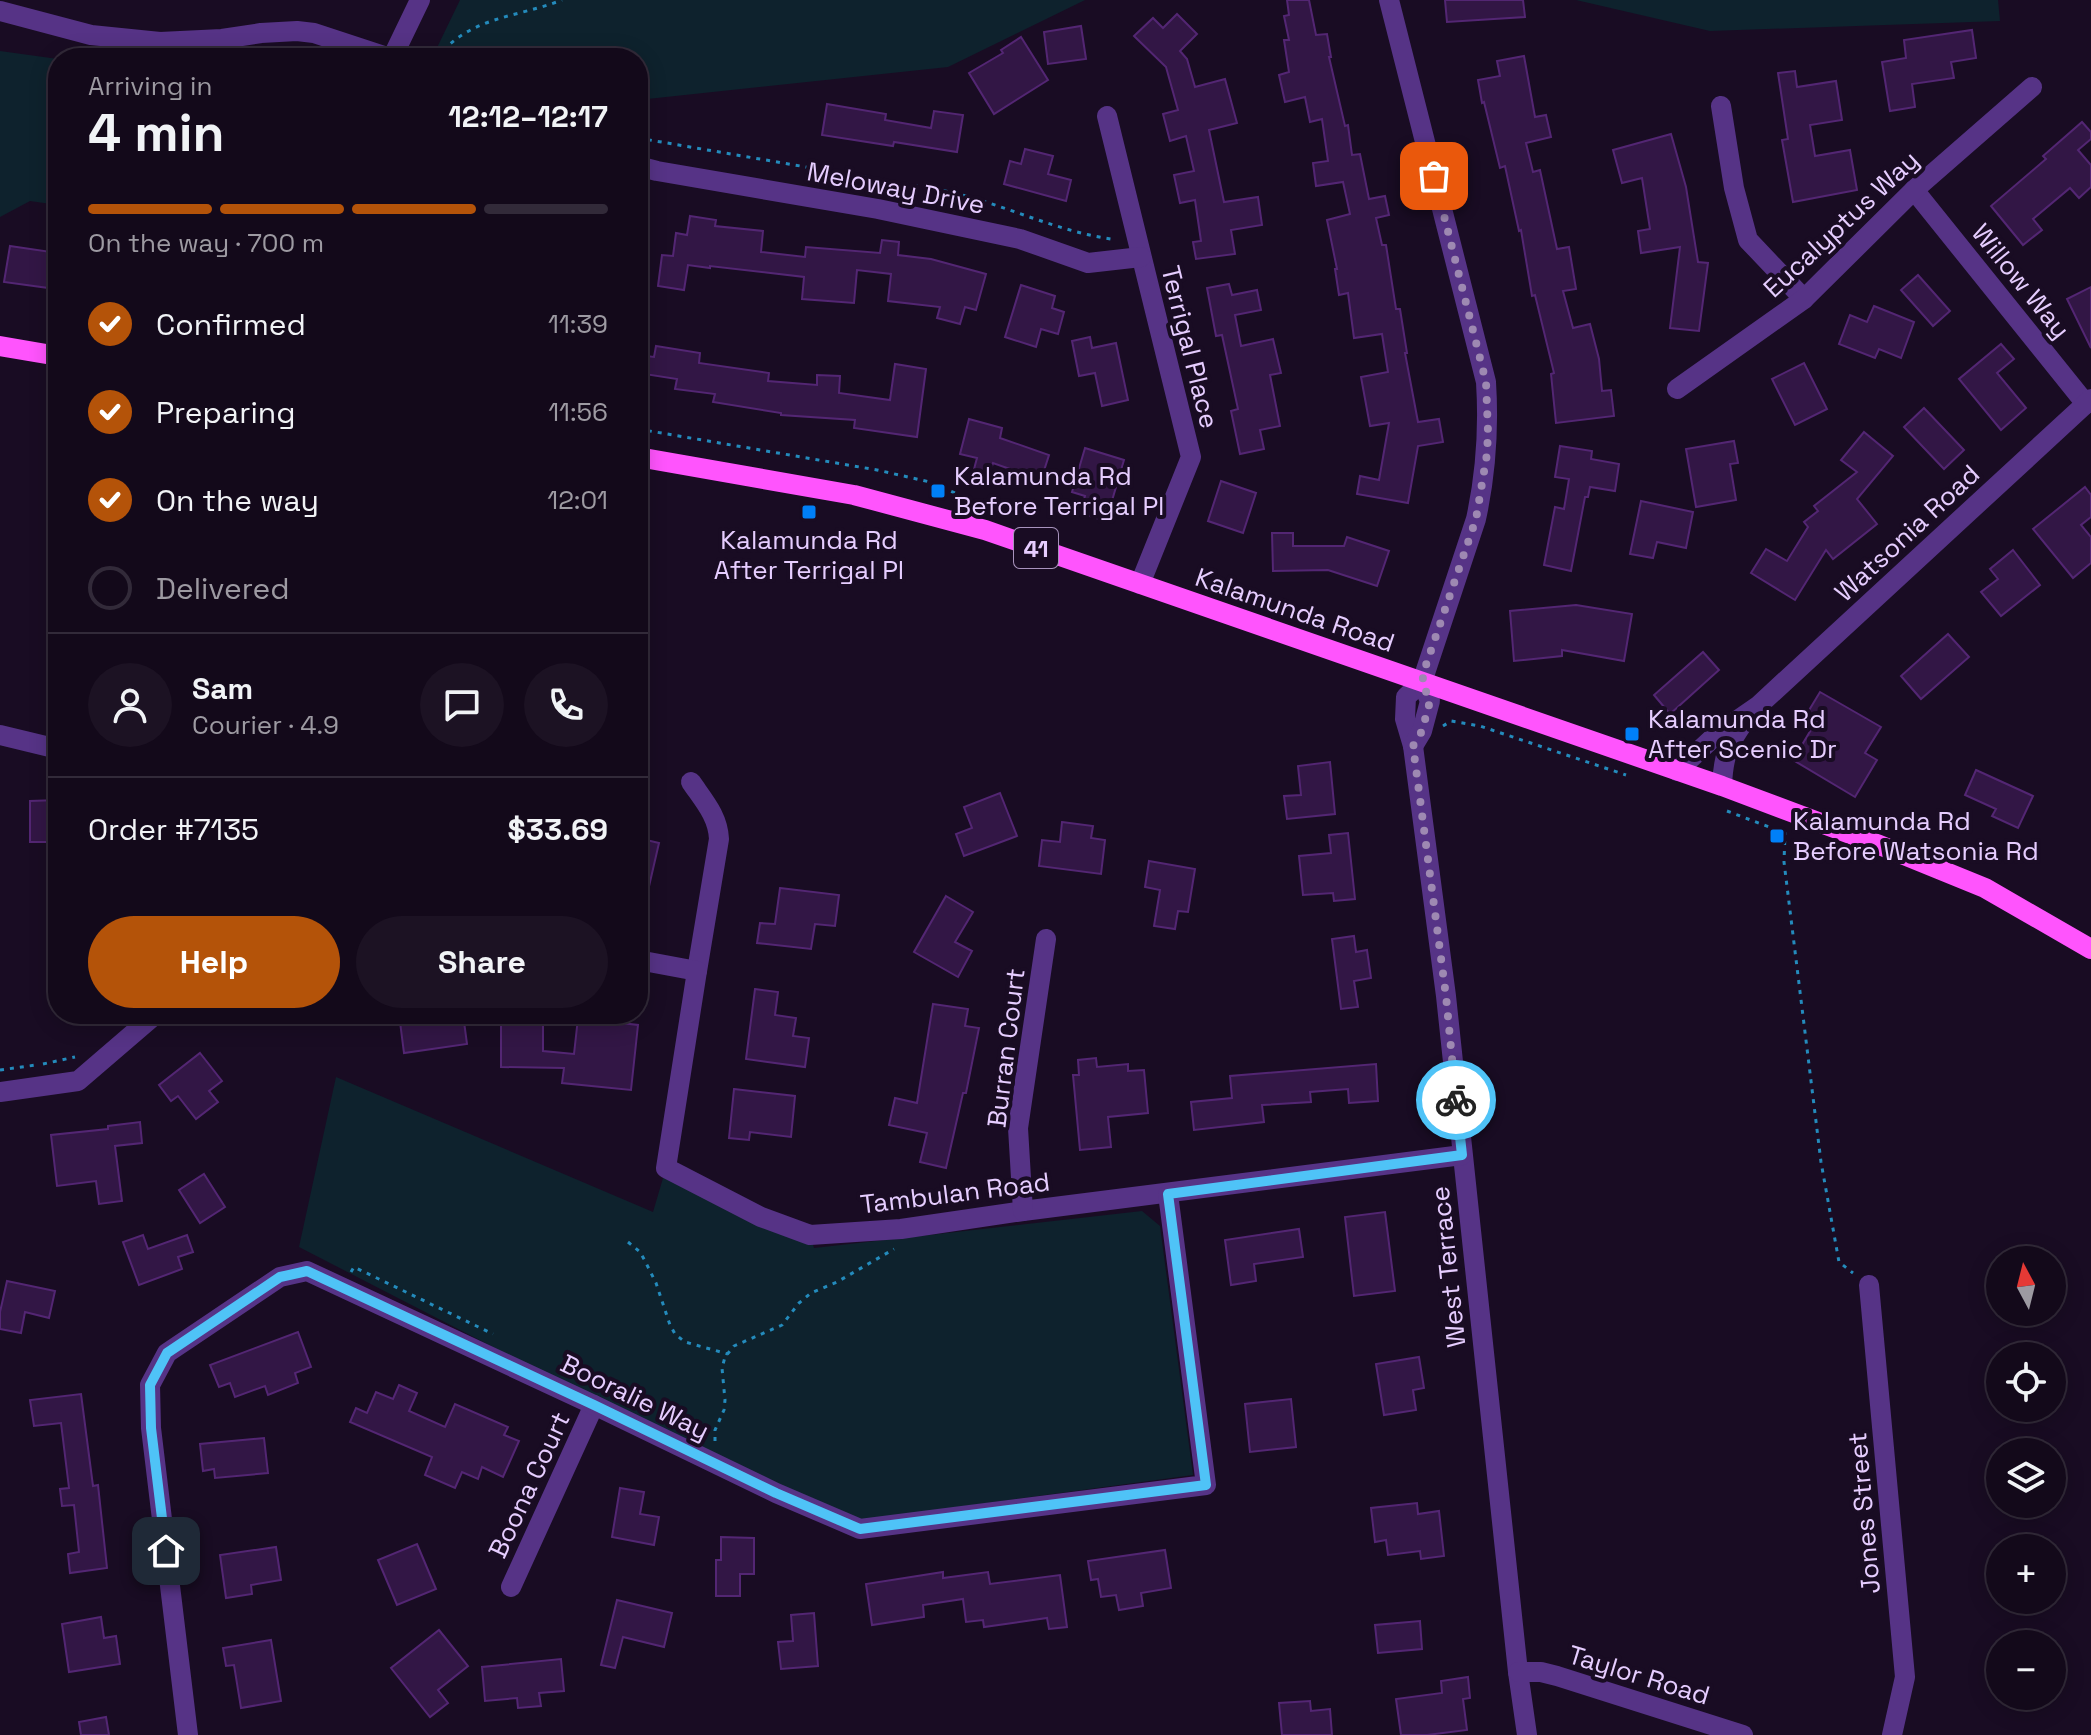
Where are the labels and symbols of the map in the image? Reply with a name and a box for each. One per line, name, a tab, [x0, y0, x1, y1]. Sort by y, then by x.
pin	[1400, 142, 1468, 210]
street label: Eucalyptus Way	[1756, 143, 1926, 305]
street label: Meloway Drive	[804, 154, 988, 222]
street label: Willow Way	[1964, 217, 2078, 345]
street label: Terrigal Place	[1153, 262, 1227, 432]
street label: Watsonia Road	[1827, 457, 1987, 609]
place label: Kalamunda Rd Before Terrigal Pl	[954, 459, 1164, 523]
marker: Kalamunda Rd Before Terrigal Pl	[929, 482, 947, 500]
marker: Kalamunda Rd After Terrigal Pl	[800, 503, 818, 521]
place label: Kalamunda Rd After Terrigal Pl	[714, 523, 904, 587]
road number: 41	[1014, 528, 1058, 568]
street label: Kalamunda Road	[1191, 560, 1399, 660]
place label: Kalamunda Rd After Scenic Dr	[1648, 702, 1837, 766]
marker: Kalamunda Rd After Scenic Dr	[1623, 725, 1641, 743]
place label: Kalamunda Rd Before Watsonia Rd	[1793, 804, 2039, 868]
marker: Kalamunda Rd Before Watsonia Rd	[1768, 827, 1786, 845]
street label: Burran Court	[979, 966, 1033, 1130]
courier	[1416, 1060, 1496, 1140]
street label: Tambulan Road	[858, 1165, 1052, 1221]
street label: West Terrace	[1423, 1185, 1473, 1349]
north arrow	[1986, 1246, 2066, 1326]
street label: Booralie Way	[555, 1346, 715, 1448]
street label: Boona Court	[480, 1407, 578, 1563]
street label: Jones Street	[1840, 1431, 1888, 1595]
pin	[132, 1517, 200, 1585]
street label: Taylor Road	[1564, 1637, 1714, 1713]

